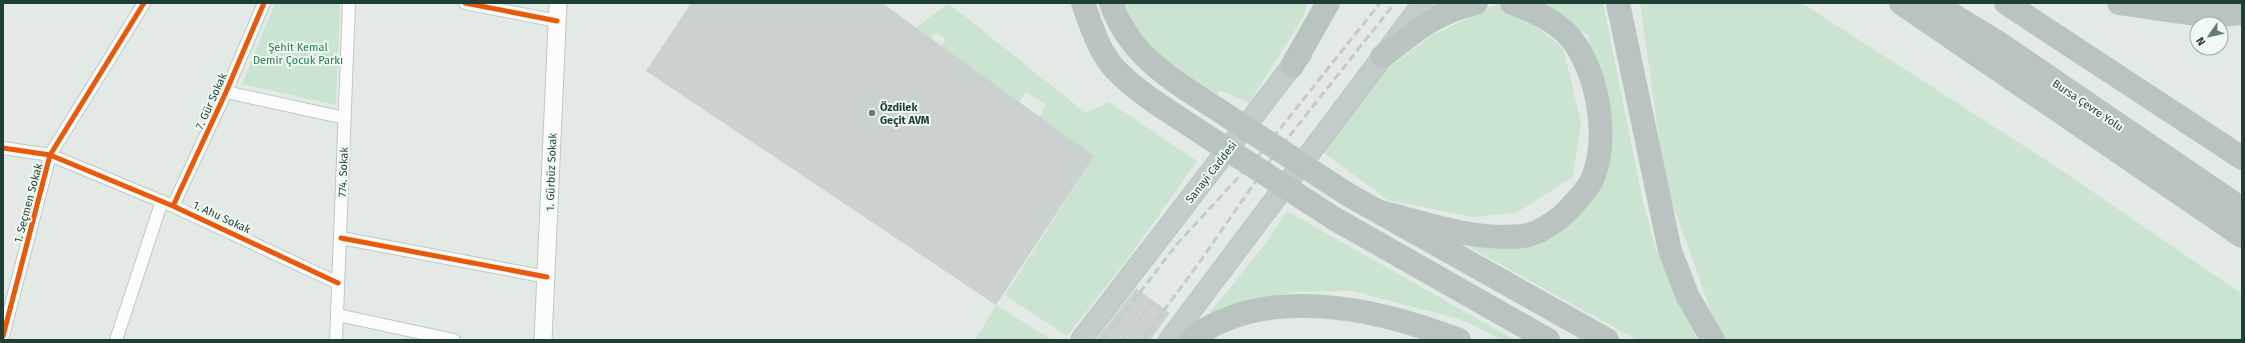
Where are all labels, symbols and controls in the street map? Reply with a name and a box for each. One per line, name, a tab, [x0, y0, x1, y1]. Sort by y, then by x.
north arrow	[2189, 16, 2229, 56]
text: N	[2194, 35, 2209, 48]
park label: Şehit Kemal Demir Çocuk Parkı	[253, 41, 343, 67]
street label: 7. Gür Sokak	[193, 71, 230, 131]
street label: Bursa Çevre Yolu	[2050, 77, 2126, 134]
place label: Özdilek Geçit AVM	[880, 101, 930, 127]
marker: Özdilek Geçit AVM	[867, 108, 877, 118]
street label: 1. Gürbüz Sokak	[544, 132, 559, 211]
street label: Sanayi Caddesi	[1183, 139, 1240, 206]
street label: 774. Sokak	[336, 146, 351, 197]
street label: 1. Seçmen Sokak	[12, 162, 45, 244]
street label: 1. Ahu Sokak	[191, 198, 253, 237]

